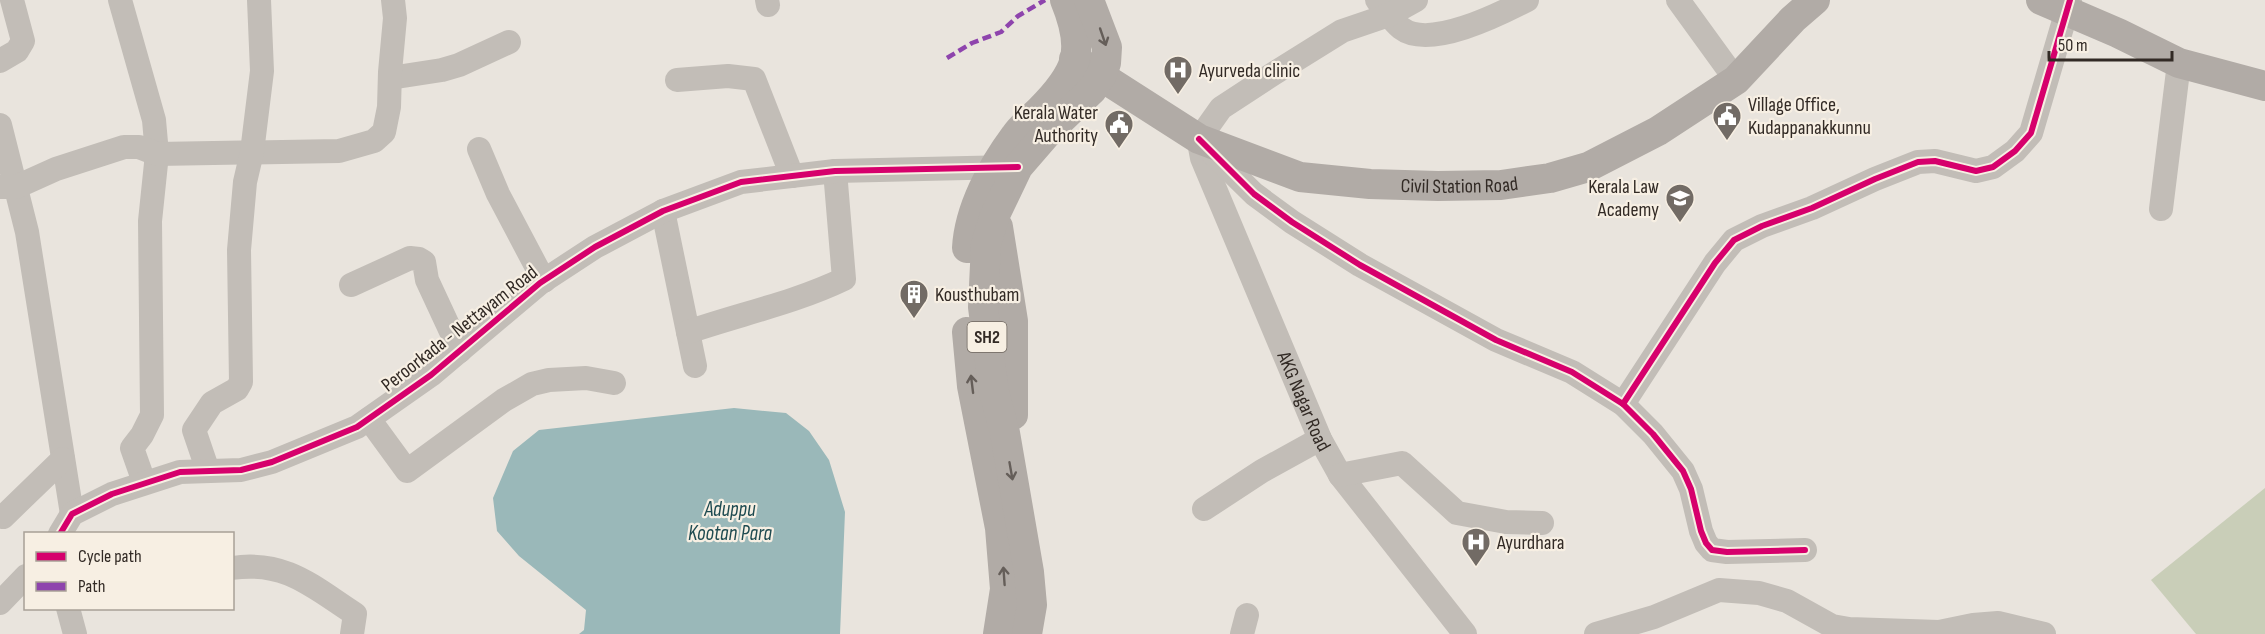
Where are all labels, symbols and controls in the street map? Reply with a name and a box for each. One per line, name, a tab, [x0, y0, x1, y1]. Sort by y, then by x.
scale bar	[2049, 24, 2172, 62]
one-way arrow	[1099, 28, 1110, 46]
text: 50 m	[2058, 35, 2088, 56]
hospital icon: Ayurveda clinic	[1162, 54, 1194, 96]
place label: Ayurveda clinic	[1198, 59, 1300, 83]
place label: Village Office, Kudappanakkunnu	[1748, 93, 1871, 140]
public building icon: Village Office, Kudappanakkunnu	[1711, 100, 1743, 142]
place label: Kerala Water Authority	[1014, 101, 1098, 148]
public building icon: Kerala Water Authority	[1103, 108, 1135, 150]
street label: Civil Station Road	[1400, 172, 1520, 199]
place label: Kerala Law Academy	[1588, 175, 1659, 222]
school or university icon: Kerala Law Academy	[1664, 182, 1696, 224]
street label: Peroorkada - Nettayam Road	[377, 260, 543, 397]
building icon: Kousthubam	[898, 278, 930, 320]
place label: Kousthubam	[935, 283, 1019, 307]
road number: SH2	[968, 322, 1006, 352]
street label: AKG Nagar Road	[1271, 347, 1335, 456]
one-way arrow	[966, 375, 977, 394]
one-way arrow	[1006, 460, 1017, 480]
water label: Aduppu Kootan Para	[688, 497, 772, 546]
hospital icon: Ayurdhara	[1460, 526, 1492, 568]
place label: Ayurdhara	[1496, 531, 1565, 555]
legend	[24, 532, 234, 610]
text: Cycle path	[78, 546, 142, 567]
one-way arrow	[998, 567, 1009, 587]
text: Path	[78, 576, 106, 597]

